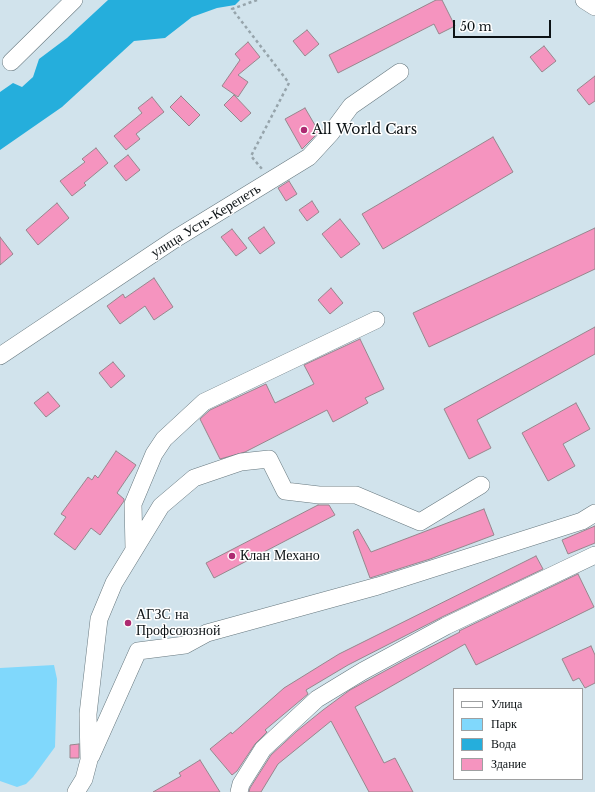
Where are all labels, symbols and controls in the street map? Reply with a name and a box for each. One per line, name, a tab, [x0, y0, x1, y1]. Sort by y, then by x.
scale bar	[455, 12, 553, 38]
text: 50 m	[460, 19, 492, 34]
place label: All World Cars	[312, 122, 417, 138]
marker: All World Cars	[299, 125, 309, 135]
street label: улица Усть-Керепеть	[148, 180, 264, 262]
place label: Клан Механо	[240, 548, 320, 564]
marker: Клан Механо	[227, 551, 237, 561]
place label: АГЗС на Профсоюзной	[136, 607, 220, 640]
marker: АГЗС на Профсоюзной	[123, 618, 133, 628]
legend	[453, 688, 583, 780]
text: Улица	[491, 696, 522, 711]
text: Парк	[491, 716, 517, 731]
text: Вода	[491, 736, 516, 751]
text: Здание	[491, 756, 526, 771]

